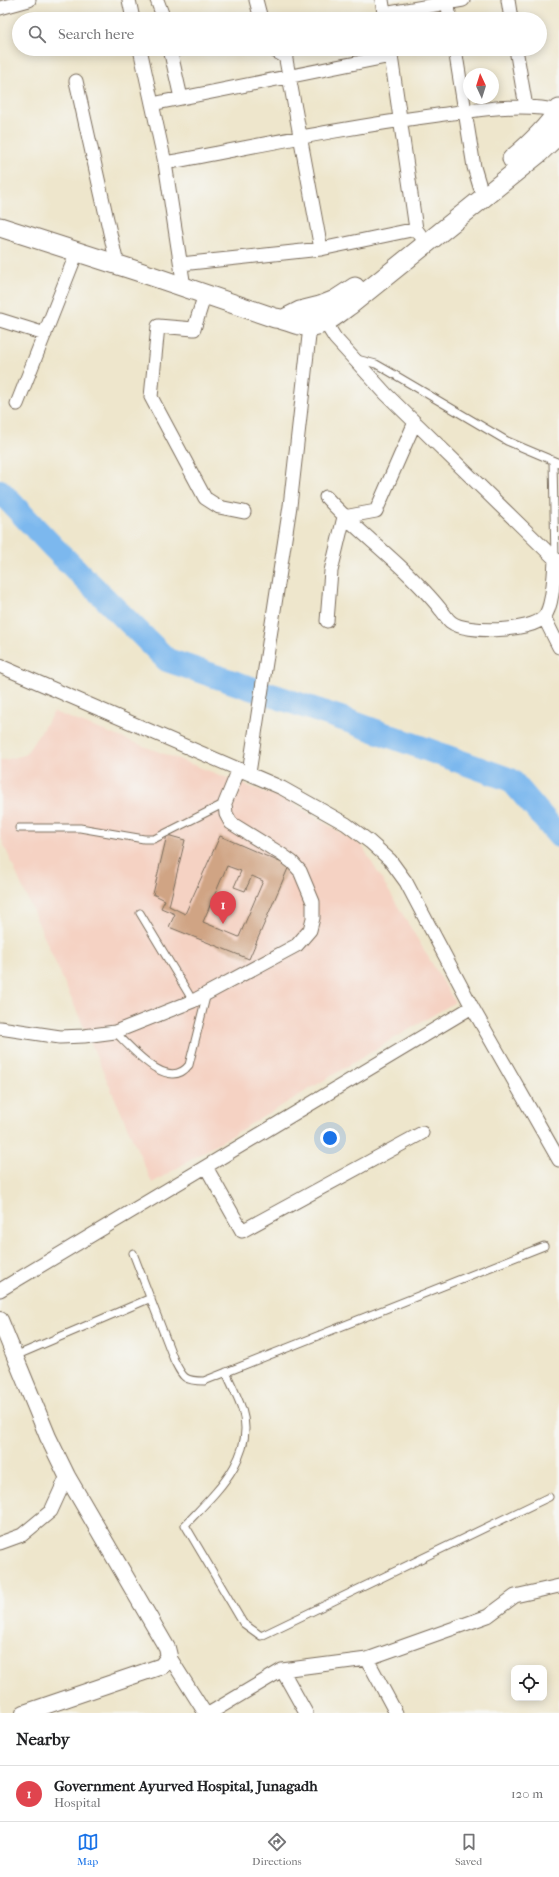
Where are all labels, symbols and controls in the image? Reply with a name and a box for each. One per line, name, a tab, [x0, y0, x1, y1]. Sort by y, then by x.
search box	[12, 12, 547, 56]
icon: search	[26, 23, 48, 45]
text: Search here	[58, 25, 134, 43]
north arrow	[463, 68, 499, 104]
pin: 1	[210, 891, 236, 924]
your location	[320, 1128, 340, 1148]
map controls	[511, 1665, 547, 1701]
button: locate	[511, 1665, 547, 1701]
text: Nearby	[16, 1729, 70, 1749]
text: Government Ayurved Hospital, Junagadh	[54, 1777, 318, 1795]
text: 1	[27, 1786, 31, 1801]
text: 120 m	[511, 1786, 543, 1801]
text: Hospital	[54, 1795, 101, 1810]
tab: Map	[77, 1831, 99, 1868]
tab: Directions	[252, 1831, 302, 1868]
tab: Saved	[455, 1831, 482, 1868]

